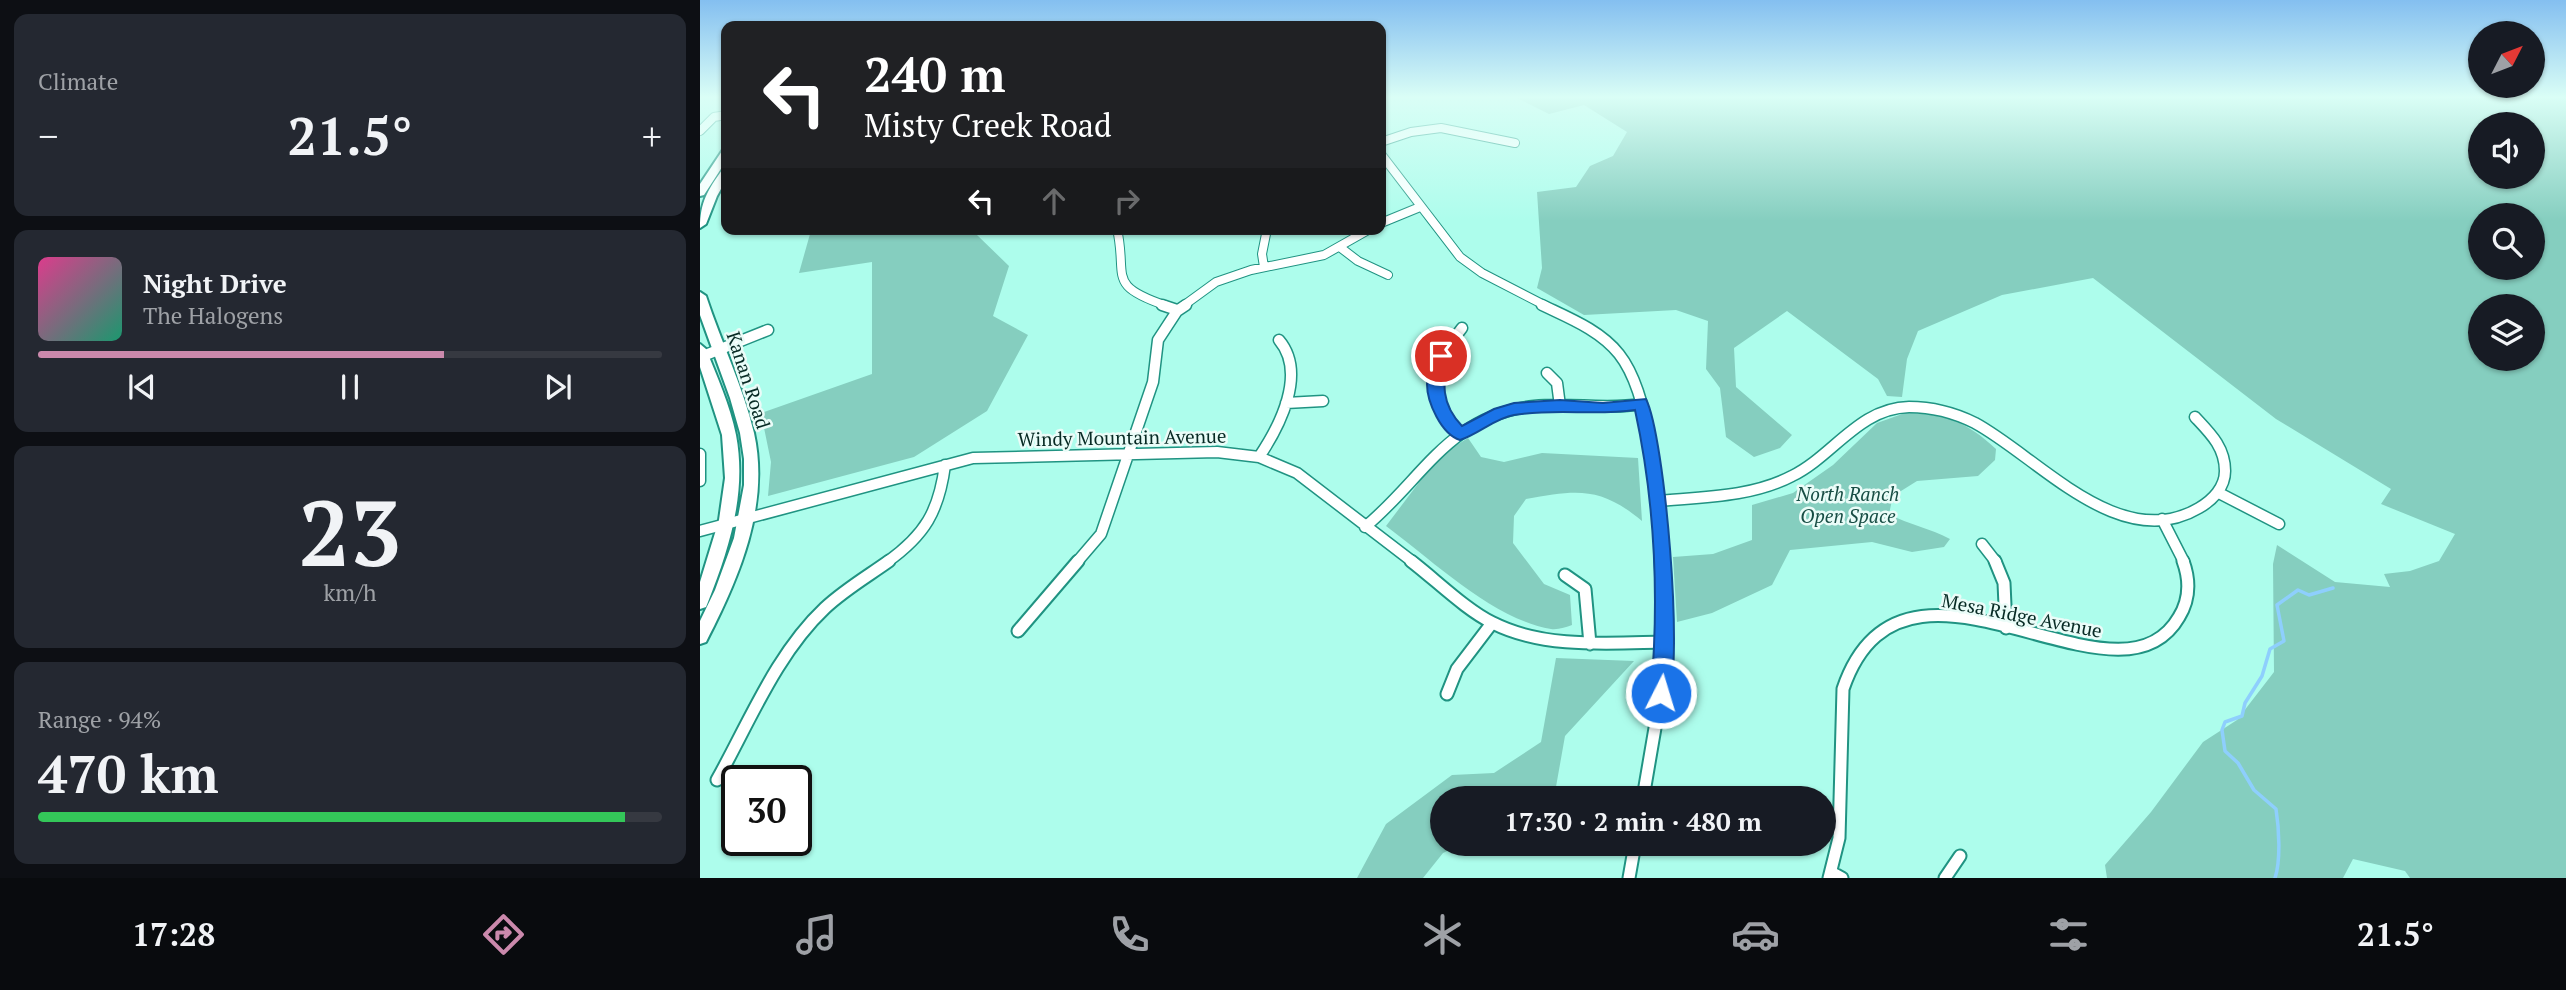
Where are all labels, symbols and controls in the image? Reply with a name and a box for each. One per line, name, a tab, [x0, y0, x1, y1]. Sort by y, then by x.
north arrow	[2468, 21, 2544, 98]
map controls	[2468, 21, 2545, 371]
text: 240 m	[864, 41, 1006, 106]
icon: left	[749, 49, 840, 140]
text: Climate	[38, 66, 118, 97]
text: 21.5°	[287, 101, 413, 170]
text: Misty Creek Road	[864, 104, 1112, 146]
text: −	[38, 111, 58, 161]
text: +	[642, 111, 662, 161]
button: sound	[2468, 112, 2545, 189]
icon: left	[962, 182, 1000, 220]
icon: ahead	[1035, 182, 1073, 220]
icon: right	[1108, 182, 1146, 220]
button: search	[2468, 203, 2545, 280]
text: Night Drive	[143, 266, 287, 300]
button: layers	[2468, 294, 2545, 371]
text: The Halogens	[143, 300, 283, 331]
pin	[1411, 326, 1471, 386]
street label: Kanan Road	[721, 328, 777, 432]
icon: arrive	[1422, 337, 1460, 375]
icon: previous	[123, 368, 161, 406]
icon: pause	[331, 368, 369, 406]
icon: next	[539, 368, 577, 406]
street label: Windy Mountain Avenue	[1017, 423, 1227, 451]
text: 23	[299, 471, 401, 592]
park label: North Ranch Open Space	[1796, 481, 1899, 528]
text: km/h	[323, 577, 377, 608]
street label: Mesa Ridge Avenue	[1940, 587, 2104, 643]
position arrow	[1624, 656, 1698, 730]
text: Range · 94%	[38, 704, 161, 735]
text: 470 km	[38, 739, 219, 808]
speed limit sign: 30	[721, 765, 812, 856]
text: 17:30 · 2 min · 480 m	[1504, 804, 1762, 838]
icon: directions	[479, 910, 528, 959]
icon: music	[792, 910, 841, 959]
icon: phone	[1105, 910, 1154, 959]
icon: climate	[1418, 910, 1467, 959]
icon: car	[1731, 910, 1780, 959]
icon: filters	[2044, 910, 2093, 959]
text: 17:28	[132, 913, 215, 955]
text: 21.5°	[2357, 913, 2434, 955]

